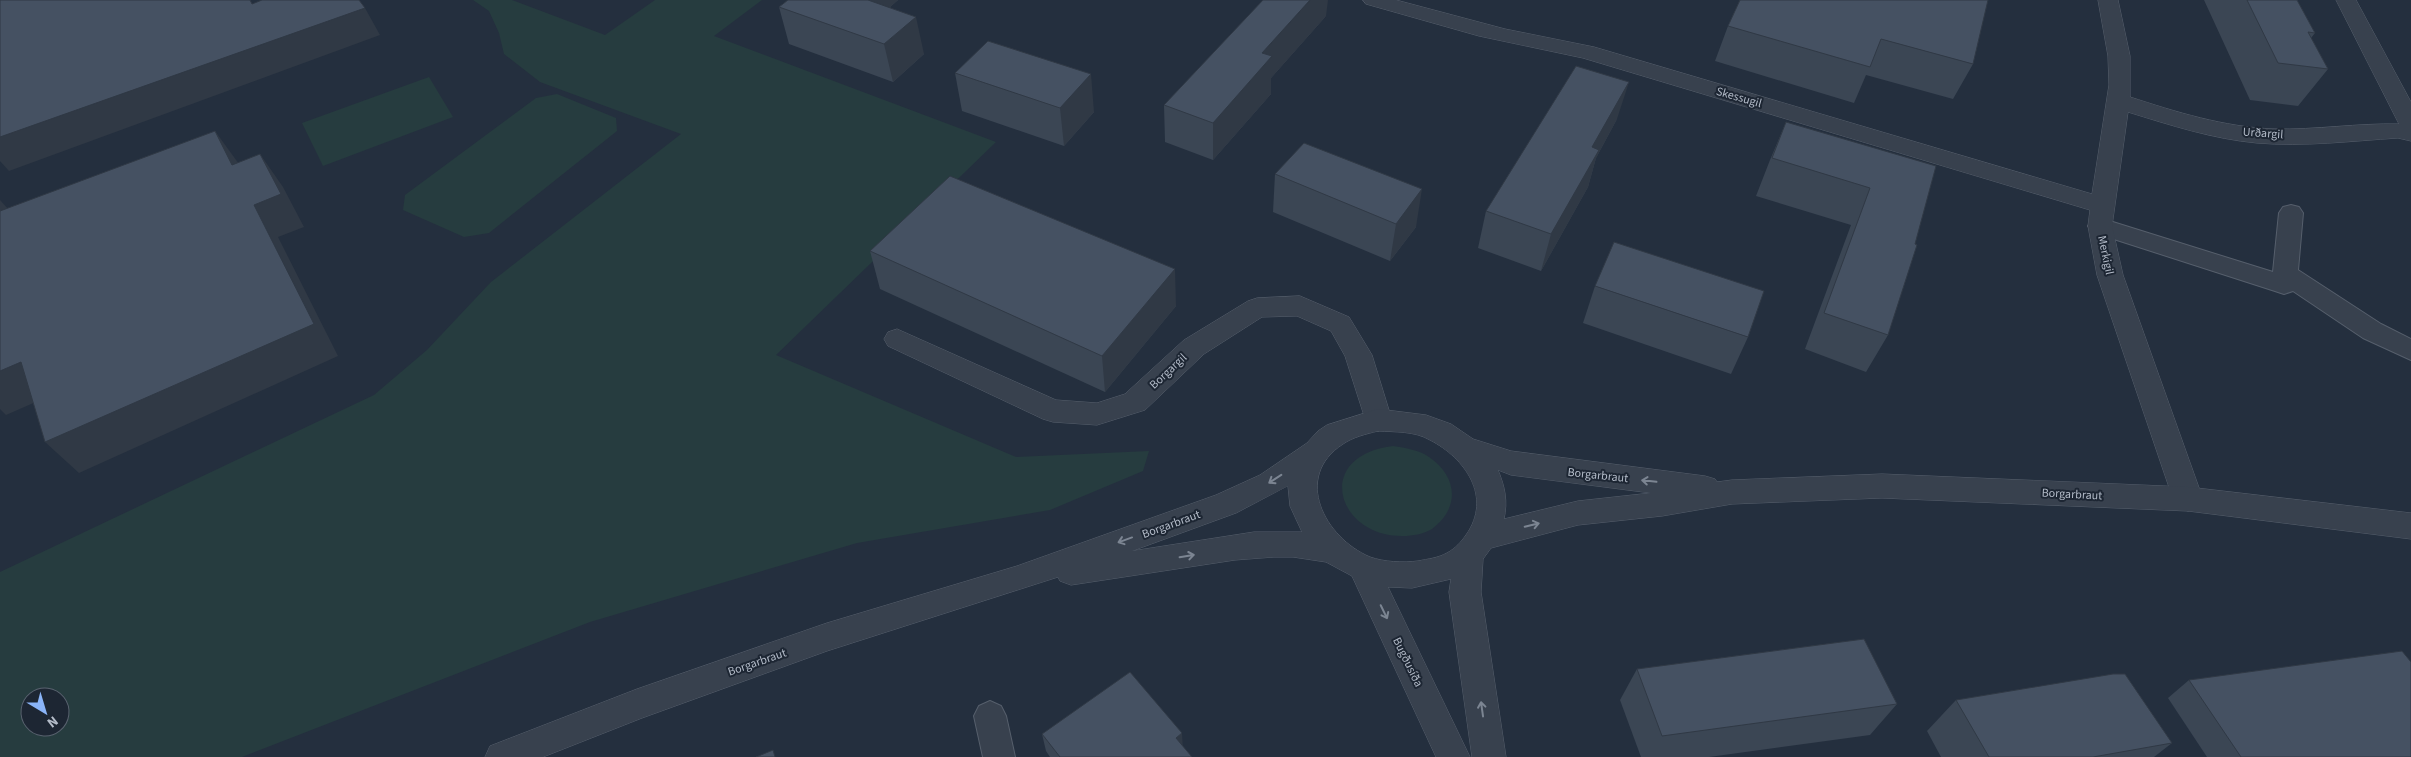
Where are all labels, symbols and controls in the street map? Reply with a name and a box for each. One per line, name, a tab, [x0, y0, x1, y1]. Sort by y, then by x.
street label: Skessugil	[1714, 83, 1764, 112]
street label: Urðargil	[2242, 124, 2284, 143]
street label: Merkigil	[2093, 234, 2118, 276]
street label: Borgargil	[1146, 350, 1191, 393]
street label: Borgarbraut	[1567, 464, 1629, 487]
one-way arrow	[1269, 474, 1283, 484]
one-way arrow	[1641, 476, 1657, 485]
street label: Borgarbraut	[2041, 484, 2103, 505]
street label: Borgarbraut	[1140, 506, 1203, 543]
one-way arrow	[1523, 520, 1539, 529]
one-way arrow	[1118, 536, 1134, 545]
one-way arrow	[1178, 551, 1194, 561]
one-way arrow	[1379, 604, 1389, 619]
street label: Bugðusíða	[1388, 635, 1427, 690]
street label: Borgarbraut	[726, 645, 789, 680]
north arrow	[20, 687, 70, 737]
one-way arrow	[1477, 701, 1487, 717]
text: N	[43, 711, 62, 732]

